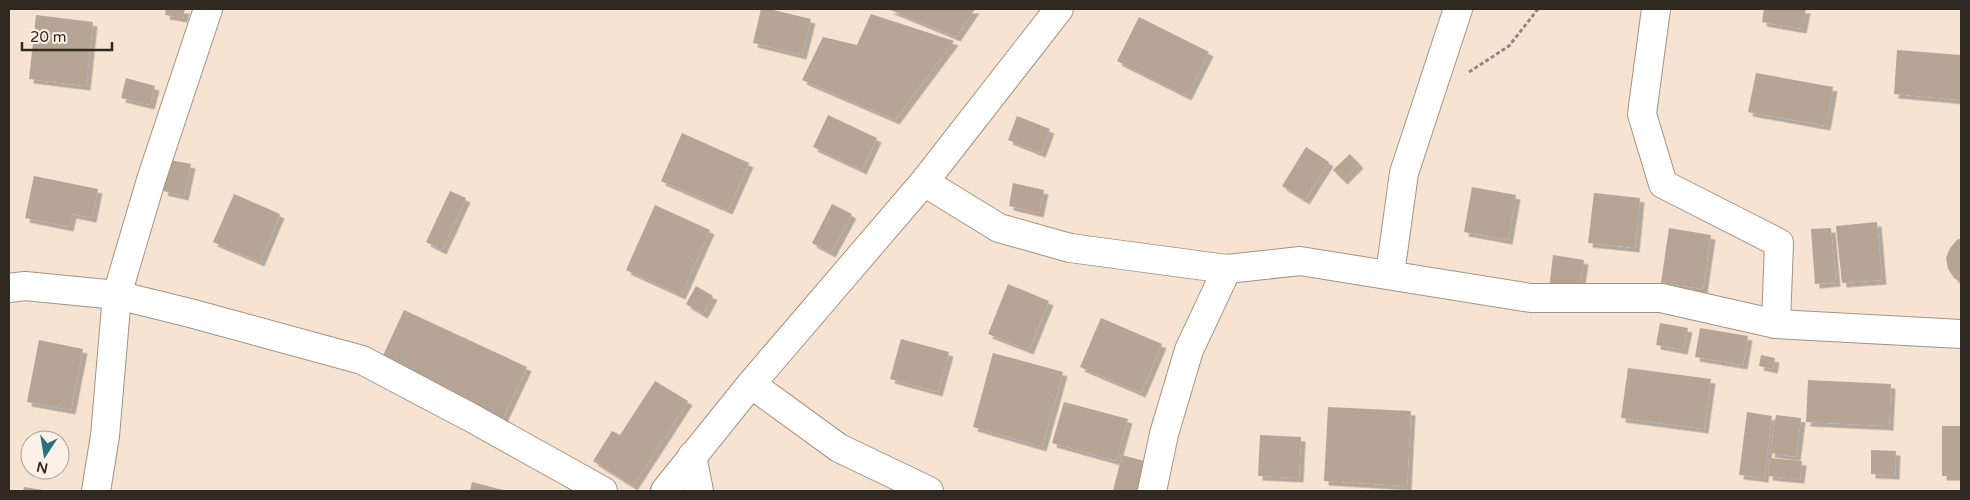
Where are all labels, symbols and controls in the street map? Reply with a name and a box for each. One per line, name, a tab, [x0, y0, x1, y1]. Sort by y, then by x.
scale bar	[22, 20, 112, 52]
text: 20 m	[30, 28, 67, 46]
north arrow	[20, 430, 70, 480]
text: N	[35, 458, 50, 477]

